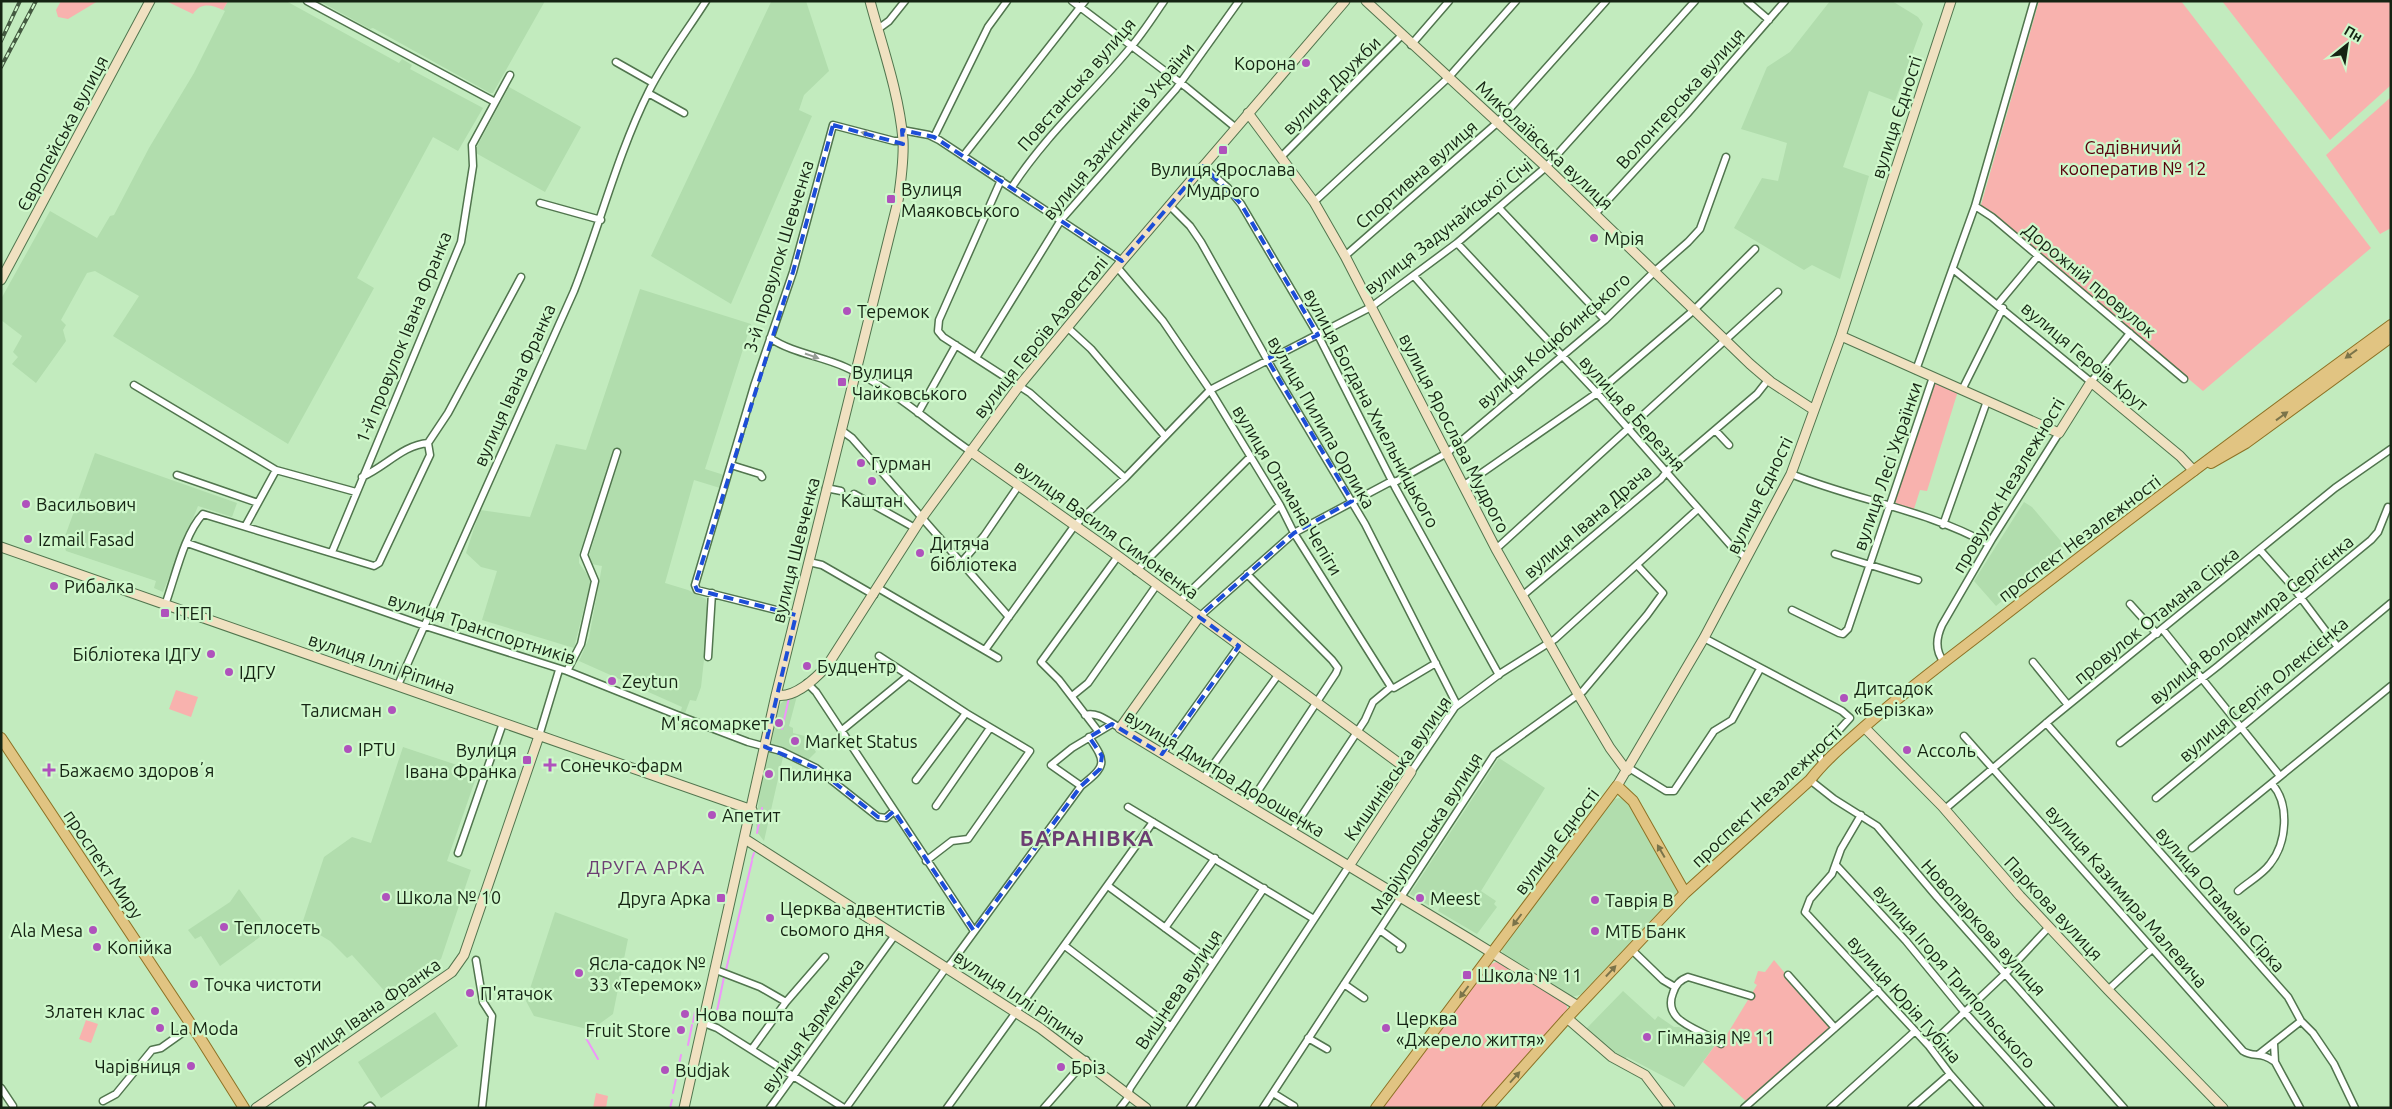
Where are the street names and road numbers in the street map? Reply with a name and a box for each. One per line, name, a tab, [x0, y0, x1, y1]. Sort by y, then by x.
street label: Повстанська вулиця	[1013, 14, 1139, 154]
street label: Волонтерська вулиця	[1612, 24, 1748, 172]
street label: вулиця Дружби	[1278, 32, 1384, 138]
street label: вулиця Захисників України	[1038, 39, 1198, 223]
street label: Європейська вулиця	[13, 52, 111, 214]
street label: вулиця Єдності	[1867, 53, 1925, 181]
street label: Миколаївська вулиця	[1472, 76, 1618, 214]
street label: Спортивна вулиця	[1351, 116, 1481, 232]
street label: вулиця Задунайської Січі	[1360, 154, 1536, 298]
street label: 3-й провулок Шевченка	[739, 157, 817, 355]
street label: Дорожній провулок	[2020, 219, 2160, 341]
street label: 1-й провулок Івана Франка	[351, 228, 455, 446]
street label: вулиця Героїв Азовсталі	[969, 252, 1111, 422]
street label: вулиця Коцюбинського	[1472, 268, 1634, 412]
street label: вулиця Богдана Хмельницького	[1300, 285, 1444, 531]
street label: вулиця Героїв Крут	[2018, 297, 2152, 415]
street label: вулиця Івана Франка	[469, 301, 559, 469]
street label: вулиця Ярослава Мудрого	[1396, 330, 1514, 536]
street label: вулиця Пилипа Орлика	[1264, 332, 1380, 512]
street label: вулиця 8 Березня	[1576, 351, 1690, 475]
street label: вулиця Лесі Українки	[1849, 379, 1925, 553]
street label: провулок Незалежності	[1948, 394, 2068, 576]
street label: вулиця Отамана Чепіги	[1229, 401, 1347, 579]
street label: вулиця Єдності	[1722, 433, 1796, 557]
street label: вулиця Василя Симоненка	[1011, 455, 1203, 603]
street label: вулиця Івана Драча	[1519, 460, 1655, 582]
street label: проспект Незалежності	[1994, 471, 2164, 605]
street label: вулиця Шевченка	[767, 475, 823, 625]
street label: вулиця Володимира Сергієнка	[2145, 531, 2357, 707]
street label: провулок Отамана Сірка	[2070, 542, 2242, 688]
street label: вулиця Транспортників	[386, 588, 578, 668]
street label: вулиця Сергія Олексієнка	[2174, 612, 2352, 766]
street label: вулиця Іллі Ріпина	[306, 629, 458, 697]
street label: Кишинівська вулиця	[1340, 692, 1454, 844]
street label: вулиця Дмитра Дорошенка	[1121, 705, 1329, 841]
street label: проспект Незалежності	[1687, 721, 1845, 871]
street label: Маріупольська вулиця	[1366, 748, 1486, 918]
street label: вулиця Єдності	[1510, 784, 1602, 898]
street label: вулиця Казимира Малевича	[2042, 801, 2212, 991]
street label: проспект Миру	[60, 806, 148, 922]
street label: вулиця Отамана Сірка	[2153, 822, 2289, 976]
street label: Паркова вулиця	[2001, 852, 2107, 964]
street label: Новопаркова вулиця	[1918, 855, 2050, 999]
street label: вулиця Ігоря Трипольського	[1870, 880, 2040, 1072]
street label: Вишнева вулиця	[1131, 925, 1225, 1053]
street label: вулиця Юрія Губіна	[1844, 931, 1966, 1067]
street label: вулиця Іллі Ріпина	[951, 946, 1089, 1048]
street label: вулиця Івана Франка	[288, 953, 444, 1071]
street label: вулиця Кармелюка	[757, 954, 867, 1096]

